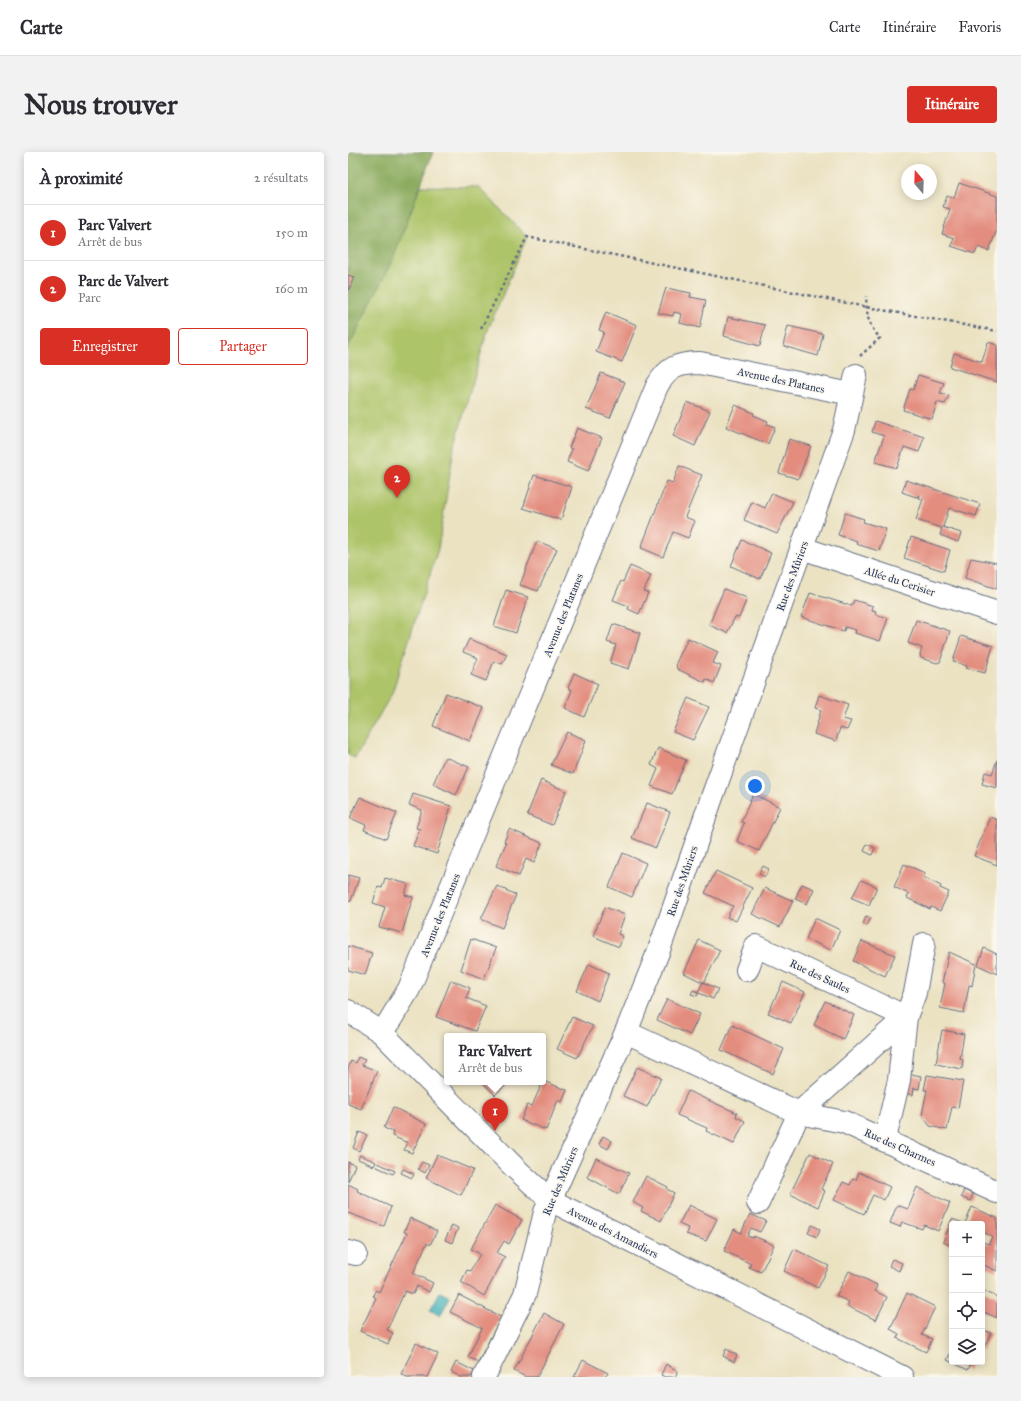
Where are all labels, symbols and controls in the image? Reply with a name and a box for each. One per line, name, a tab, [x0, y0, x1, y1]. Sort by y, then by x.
text: Carte	[20, 16, 63, 39]
text: Carte	[829, 19, 861, 36]
text: Itinéraire	[883, 19, 936, 36]
text: Favoris	[958, 19, 1001, 36]
button: Itinéraire	[907, 86, 997, 123]
text: Nous trouver	[24, 87, 177, 122]
north arrow	[901, 164, 937, 200]
text: À proximité	[40, 168, 123, 189]
text: 2 résultats	[254, 170, 308, 186]
text: Parc Valvert	[78, 216, 151, 234]
text: 1	[50, 225, 56, 241]
text: 150 m	[276, 225, 308, 241]
text: Arrêt de bus	[78, 234, 142, 250]
text: Parc de Valvert	[78, 272, 168, 290]
text: 2	[50, 281, 56, 297]
text: 160 m	[275, 281, 308, 297]
text: Parc	[78, 290, 101, 306]
button: Enregistrer	[40, 328, 170, 365]
button: Partager	[178, 328, 308, 365]
street label: Avenue des Platanes	[735, 365, 826, 396]
pin: 2	[384, 465, 410, 498]
street label: Rue des Mûriers	[774, 539, 811, 613]
street label: Allée du Cerisier	[862, 564, 938, 599]
street label: Avenue des Platanes	[540, 572, 586, 660]
your location	[745, 776, 765, 796]
street label: Rue des Mûriers	[664, 844, 701, 918]
street label: Avenue des Platanes	[417, 872, 463, 960]
street label: Rue des Saules	[787, 957, 852, 996]
popup	[444, 1033, 546, 1085]
text: Parc Valvert	[458, 1042, 532, 1060]
text: Arrêt de bus	[458, 1060, 522, 1076]
pin: 1	[482, 1098, 508, 1131]
street label: Rue des Charmes	[862, 1126, 938, 1169]
street label: Rue des Mûriers	[540, 1145, 581, 1218]
street label: Avenue des Amandiers	[564, 1203, 660, 1261]
map controls	[949, 1221, 985, 1365]
button: +	[949, 1221, 985, 1257]
button: −	[949, 1257, 985, 1293]
button: locate	[949, 1293, 985, 1329]
button: layers	[949, 1329, 985, 1365]

